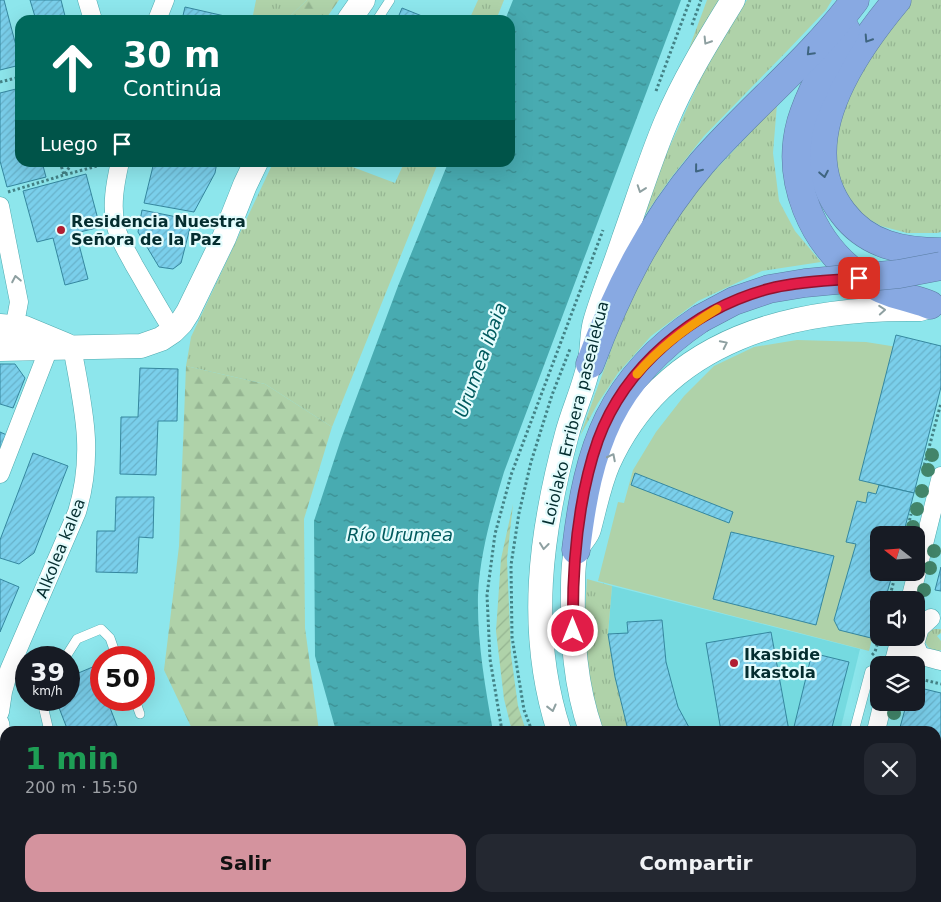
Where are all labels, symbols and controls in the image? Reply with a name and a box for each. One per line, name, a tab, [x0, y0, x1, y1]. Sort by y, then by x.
one-way arrow	[865, 33, 874, 43]
icon: ahead	[40, 35, 105, 100]
text: 30 m	[123, 35, 220, 75]
one-way arrow	[704, 36, 714, 45]
one-way arrow	[807, 46, 816, 55]
text: Continúa	[123, 76, 222, 101]
icon: arrive	[108, 130, 136, 158]
text: Luego	[40, 133, 98, 155]
one-way arrow	[695, 163, 703, 172]
one-way arrow	[819, 170, 829, 179]
one-way arrow	[637, 185, 647, 193]
place label: Residencia Nuestra Señora de la Paz	[71, 212, 246, 249]
marker: Residencia Nuestra Señora de la Paz	[55, 224, 67, 236]
pin	[838, 257, 880, 299]
icon: arrive	[845, 264, 873, 292]
one-way arrow	[11, 274, 21, 283]
water label: Urumea ibaia	[450, 299, 511, 420]
street label: Loiolako Erribera pasealekua	[538, 299, 613, 527]
one-way arrow	[878, 305, 886, 316]
one-way arrow	[719, 339, 728, 350]
one-way arrow	[606, 453, 616, 462]
street label: Alkolea kalea	[32, 496, 89, 601]
water label: Río Urumea	[347, 524, 453, 545]
north arrow	[870, 526, 925, 581]
map controls	[870, 526, 925, 711]
one-way arrow	[539, 542, 549, 551]
button: sound	[870, 591, 925, 646]
position arrow	[546, 604, 598, 656]
place label: Ikasbide Ikastola	[744, 645, 820, 682]
speed limit sign: 50	[90, 646, 155, 711]
button: layers	[870, 656, 925, 711]
marker: Ikasbide Ikastola	[728, 657, 740, 669]
text: 39	[30, 658, 65, 687]
text: km/h	[32, 684, 63, 698]
one-way arrow	[546, 703, 557, 712]
text: 1 min	[25, 741, 119, 776]
button: close	[864, 743, 916, 795]
text: 200 m · 15:50	[25, 778, 138, 797]
button: Salir	[25, 834, 466, 892]
button: Compartir	[476, 834, 916, 892]

